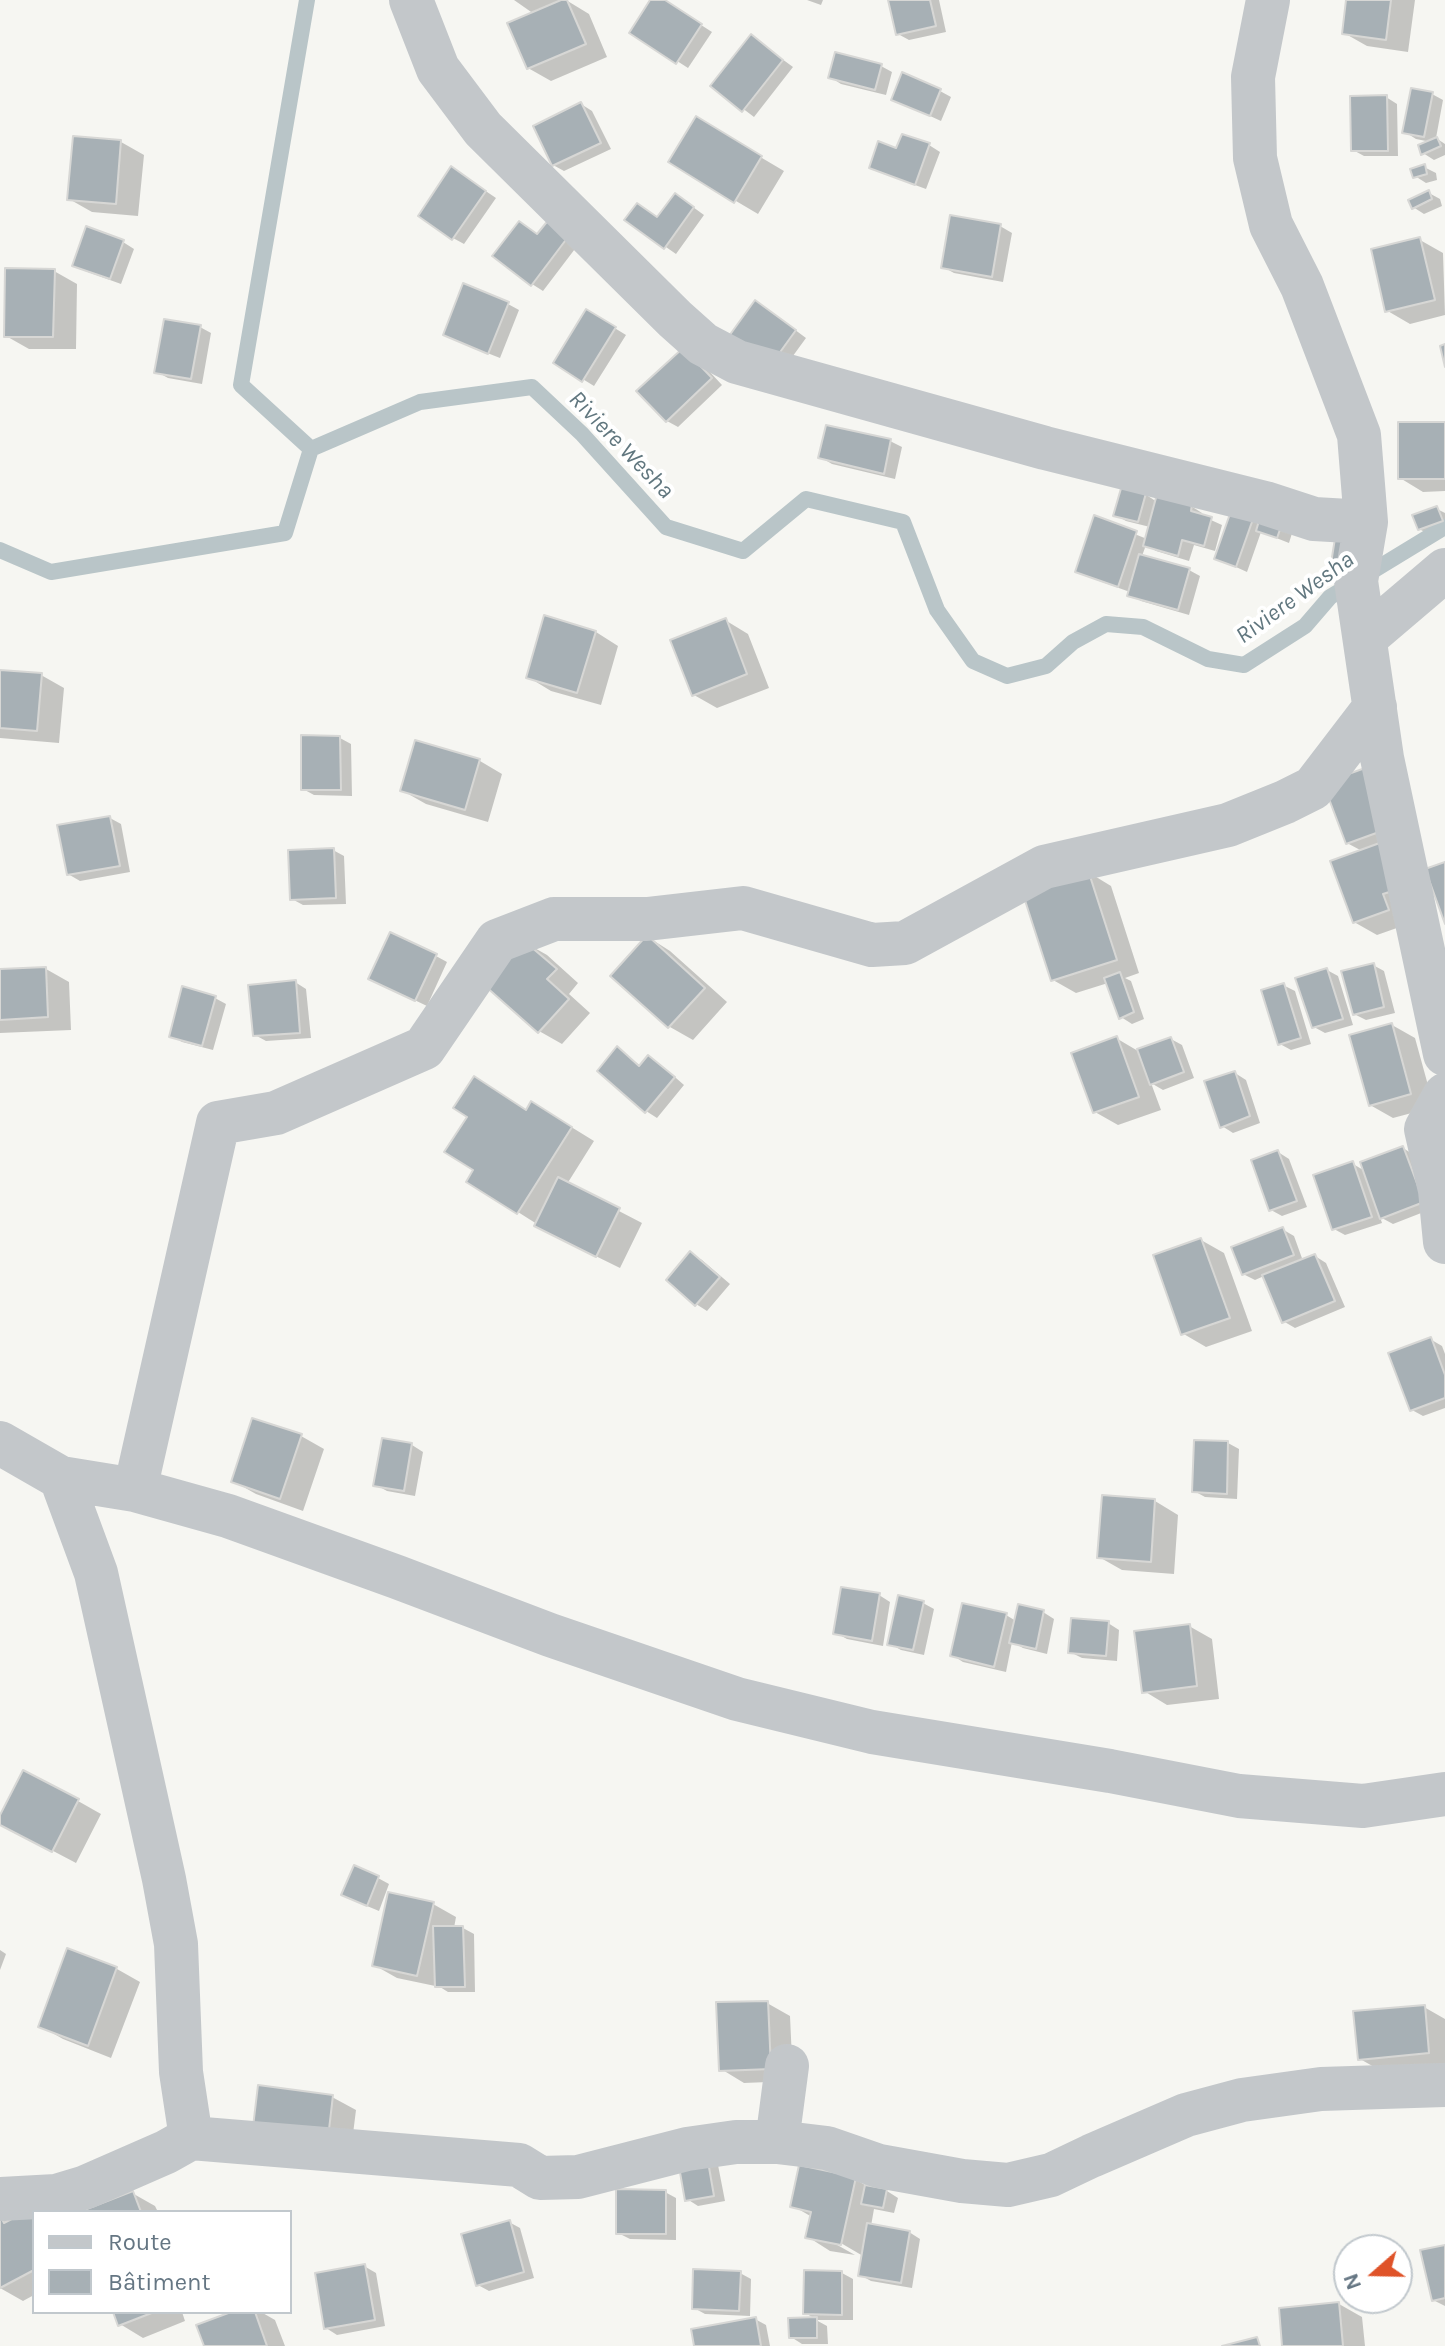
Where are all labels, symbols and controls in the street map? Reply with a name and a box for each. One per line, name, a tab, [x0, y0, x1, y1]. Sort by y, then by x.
water label: Riviere Wesha	[562, 385, 680, 505]
water label: Riviere Wesha	[1230, 546, 1360, 650]
legend	[32, 2210, 292, 2314]
text: Route	[108, 2228, 172, 2256]
north arrow	[1333, 2234, 1413, 2314]
text: Bâtiment	[108, 2268, 211, 2296]
text: N	[1337, 2270, 1367, 2293]

